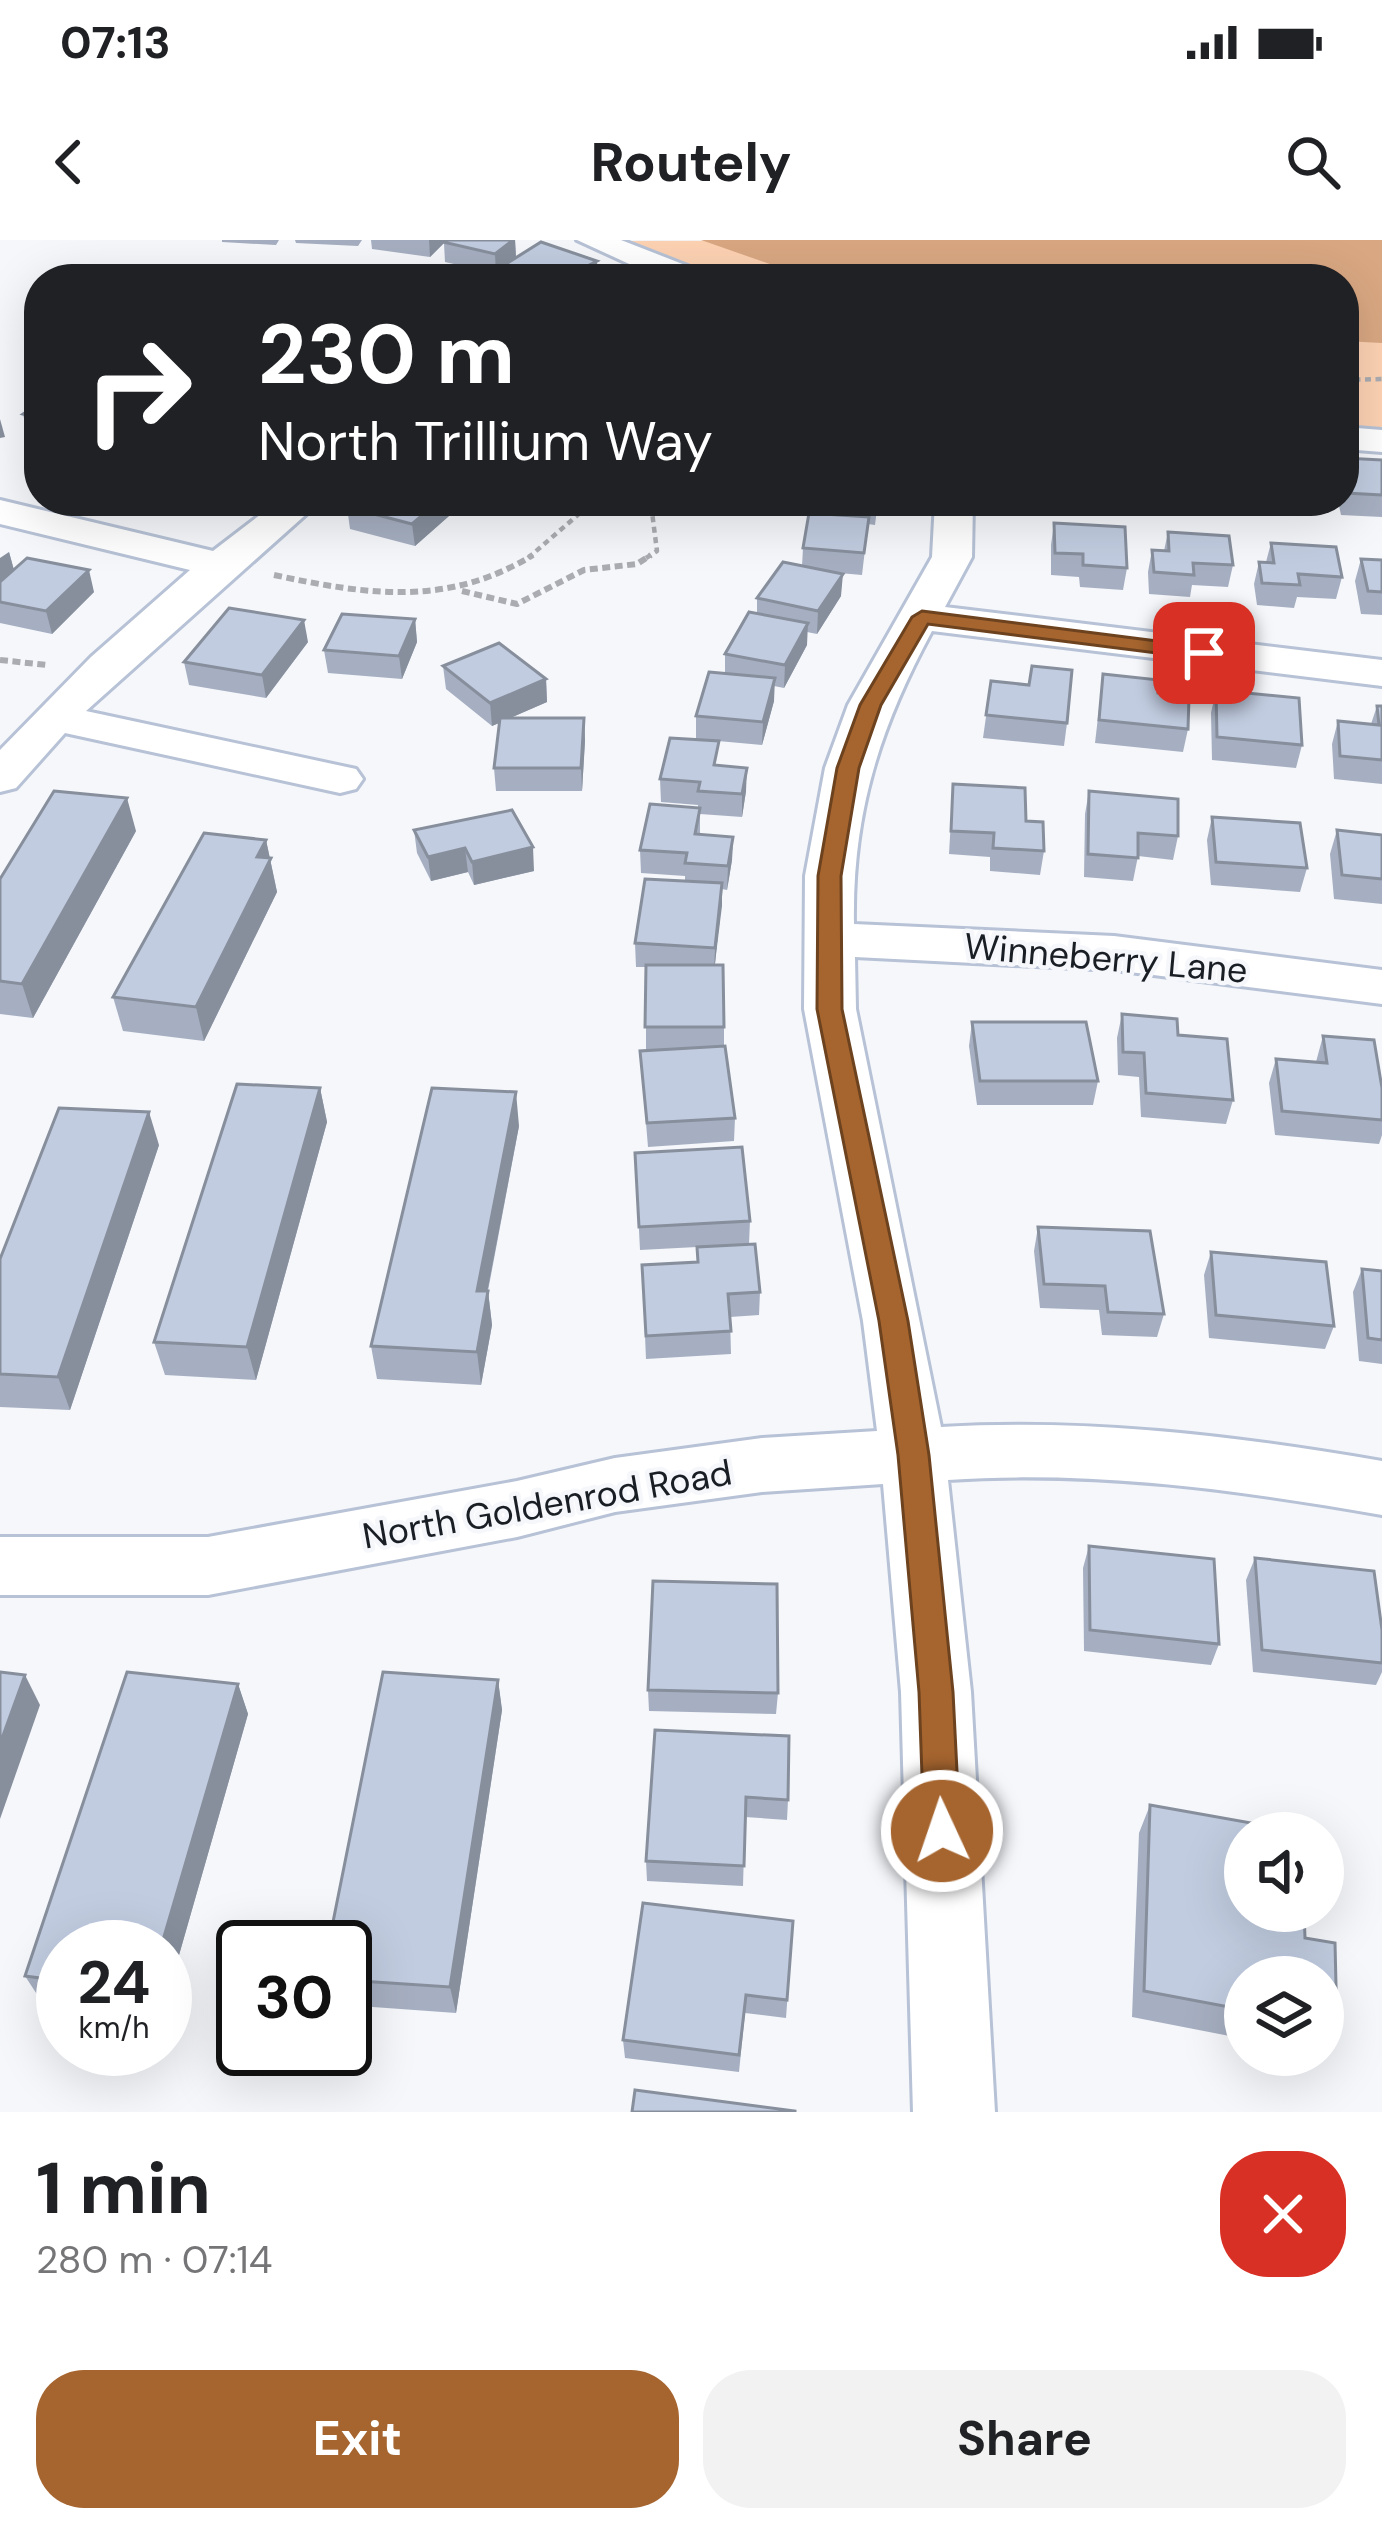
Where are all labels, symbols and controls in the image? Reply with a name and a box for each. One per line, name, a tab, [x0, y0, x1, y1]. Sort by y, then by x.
text: 07:13	[60, 13, 171, 72]
text: Routely	[591, 127, 791, 198]
icon: back	[36, 129, 102, 195]
icon: search	[1280, 129, 1346, 195]
text: 230 m	[258, 300, 515, 409]
icon: right	[60, 312, 216, 468]
text: North Trillium Way	[258, 406, 713, 477]
pin	[1153, 602, 1255, 704]
icon: arrive	[1171, 620, 1237, 686]
street label: Winneberry Lane	[962, 922, 1250, 994]
street label: North Goldenrod Road	[359, 1448, 735, 1560]
position arrow	[879, 1768, 1005, 1894]
map controls	[1224, 1812, 1344, 2076]
button: sound	[1224, 1812, 1344, 1932]
speed limit sign: 30	[216, 1920, 372, 2076]
text: 24	[77, 1943, 151, 2022]
button: layers	[1224, 1956, 1344, 2076]
text: km/h	[79, 2008, 149, 2047]
text: 1 min	[36, 2142, 211, 2235]
button: close	[1220, 2151, 1346, 2277]
text: 280 m · 07:14	[36, 2234, 272, 2285]
button: Exit	[36, 2370, 679, 2508]
button: Share	[703, 2370, 1346, 2508]

